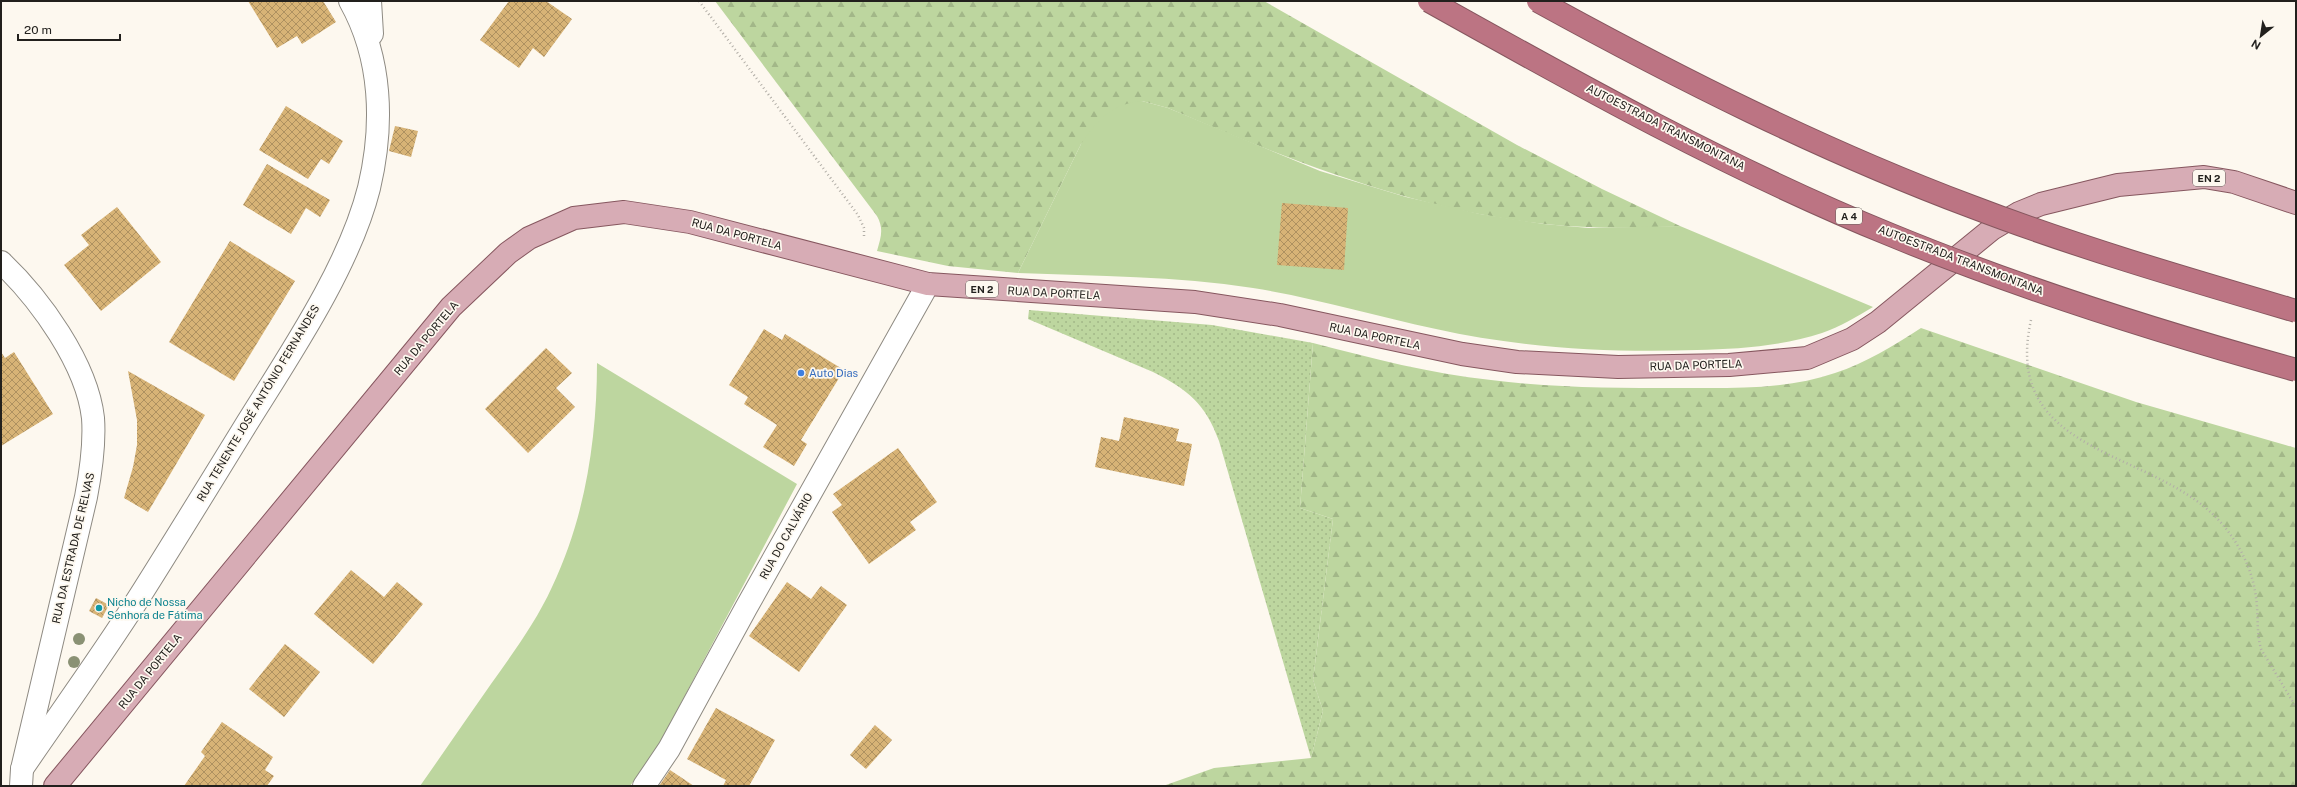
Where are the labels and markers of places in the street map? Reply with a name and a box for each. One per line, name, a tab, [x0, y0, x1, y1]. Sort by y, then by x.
place label: Auto Dias	[809, 367, 858, 379]
marker: Auto Dias	[796, 368, 806, 378]
place label: Nicho de Nossa Senhora de Fátima	[107, 596, 203, 621]
marker: Nicho de Nossa Senhora de Fátima	[94, 603, 104, 613]

